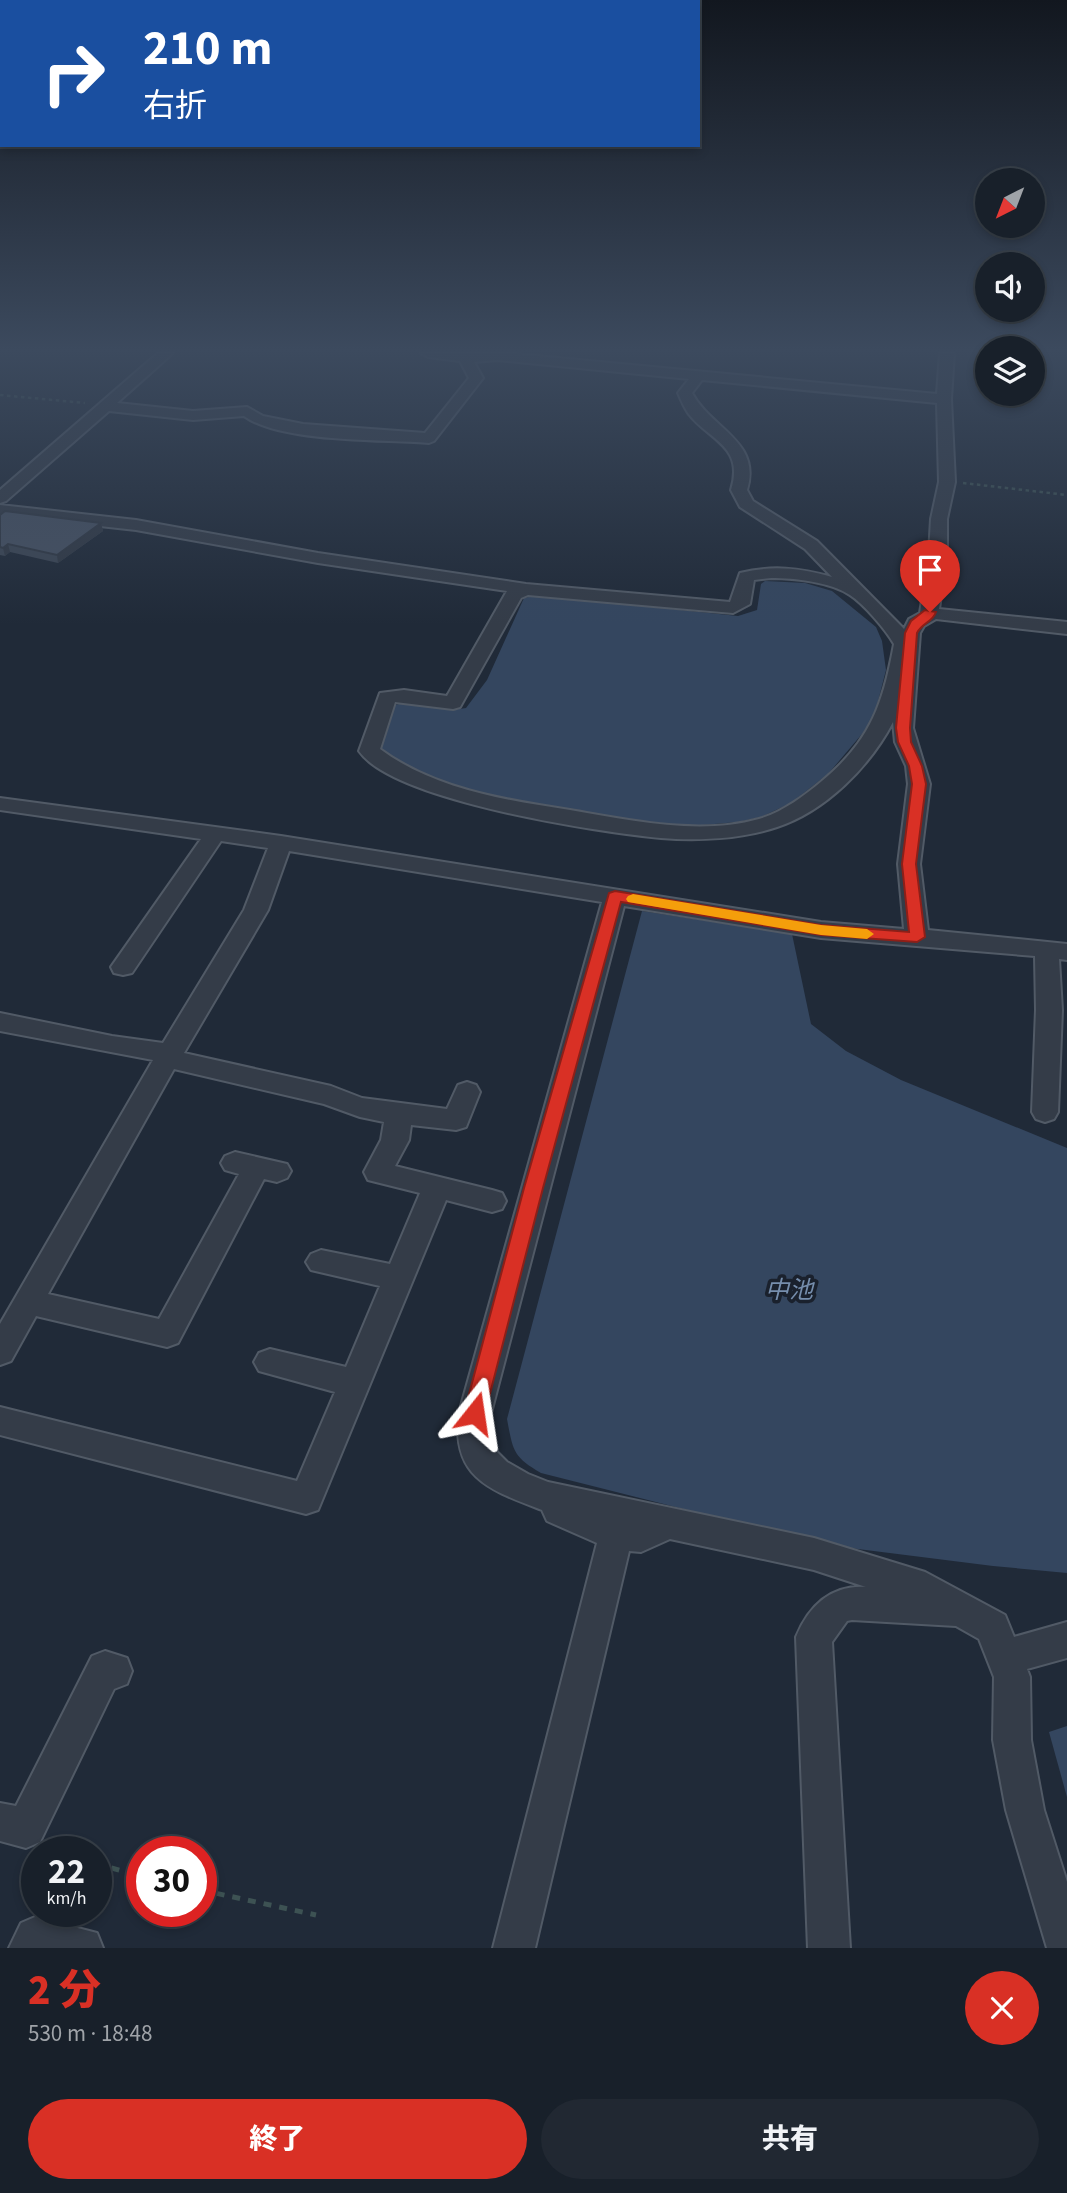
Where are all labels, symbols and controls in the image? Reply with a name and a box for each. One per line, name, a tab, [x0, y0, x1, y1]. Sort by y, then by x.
text: 210 m	[143, 14, 272, 84]
icon: right	[28, 28, 119, 119]
text: 右折	[143, 83, 207, 129]
north arrow	[975, 168, 1045, 238]
map controls	[975, 168, 1045, 406]
button: sound	[975, 252, 1045, 322]
button: layers	[975, 336, 1045, 406]
pin	[900, 540, 960, 612]
icon: arrive	[911, 551, 949, 589]
water label: 中池	[765, 1273, 815, 1308]
position arrow	[438, 1376, 512, 1450]
speed limit sign: 30	[126, 1836, 217, 1927]
text: 22	[48, 1847, 85, 1897]
text: km/h	[47, 1886, 86, 1911]
text: 2 分	[28, 1961, 101, 2021]
button: close	[965, 1971, 1039, 2045]
text: 530 m · 18:48	[28, 2017, 152, 2050]
button: 終了	[28, 2099, 527, 2179]
button: 共有	[541, 2099, 1039, 2179]

